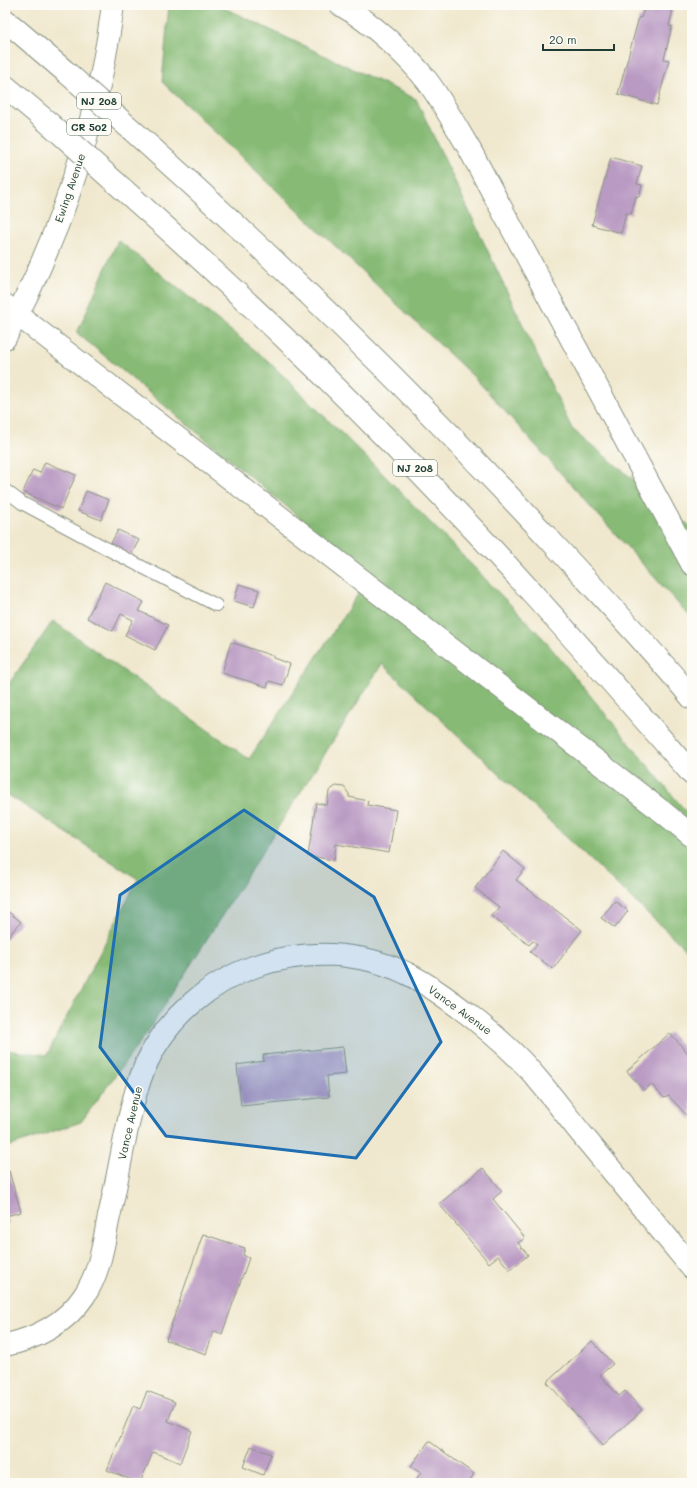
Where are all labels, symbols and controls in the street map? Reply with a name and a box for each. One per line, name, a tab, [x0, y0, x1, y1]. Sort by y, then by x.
scale bar	[543, 26, 614, 52]
text: 20 m	[549, 31, 577, 47]
road number: NJ 208	[77, 93, 121, 109]
road number: CR 502	[67, 119, 111, 135]
street label: Ewing Avenue	[51, 151, 88, 224]
road number: NJ 208	[393, 460, 437, 476]
street label: Vance Avenue	[426, 982, 495, 1038]
street label: Vance Avenue	[114, 1085, 145, 1161]

